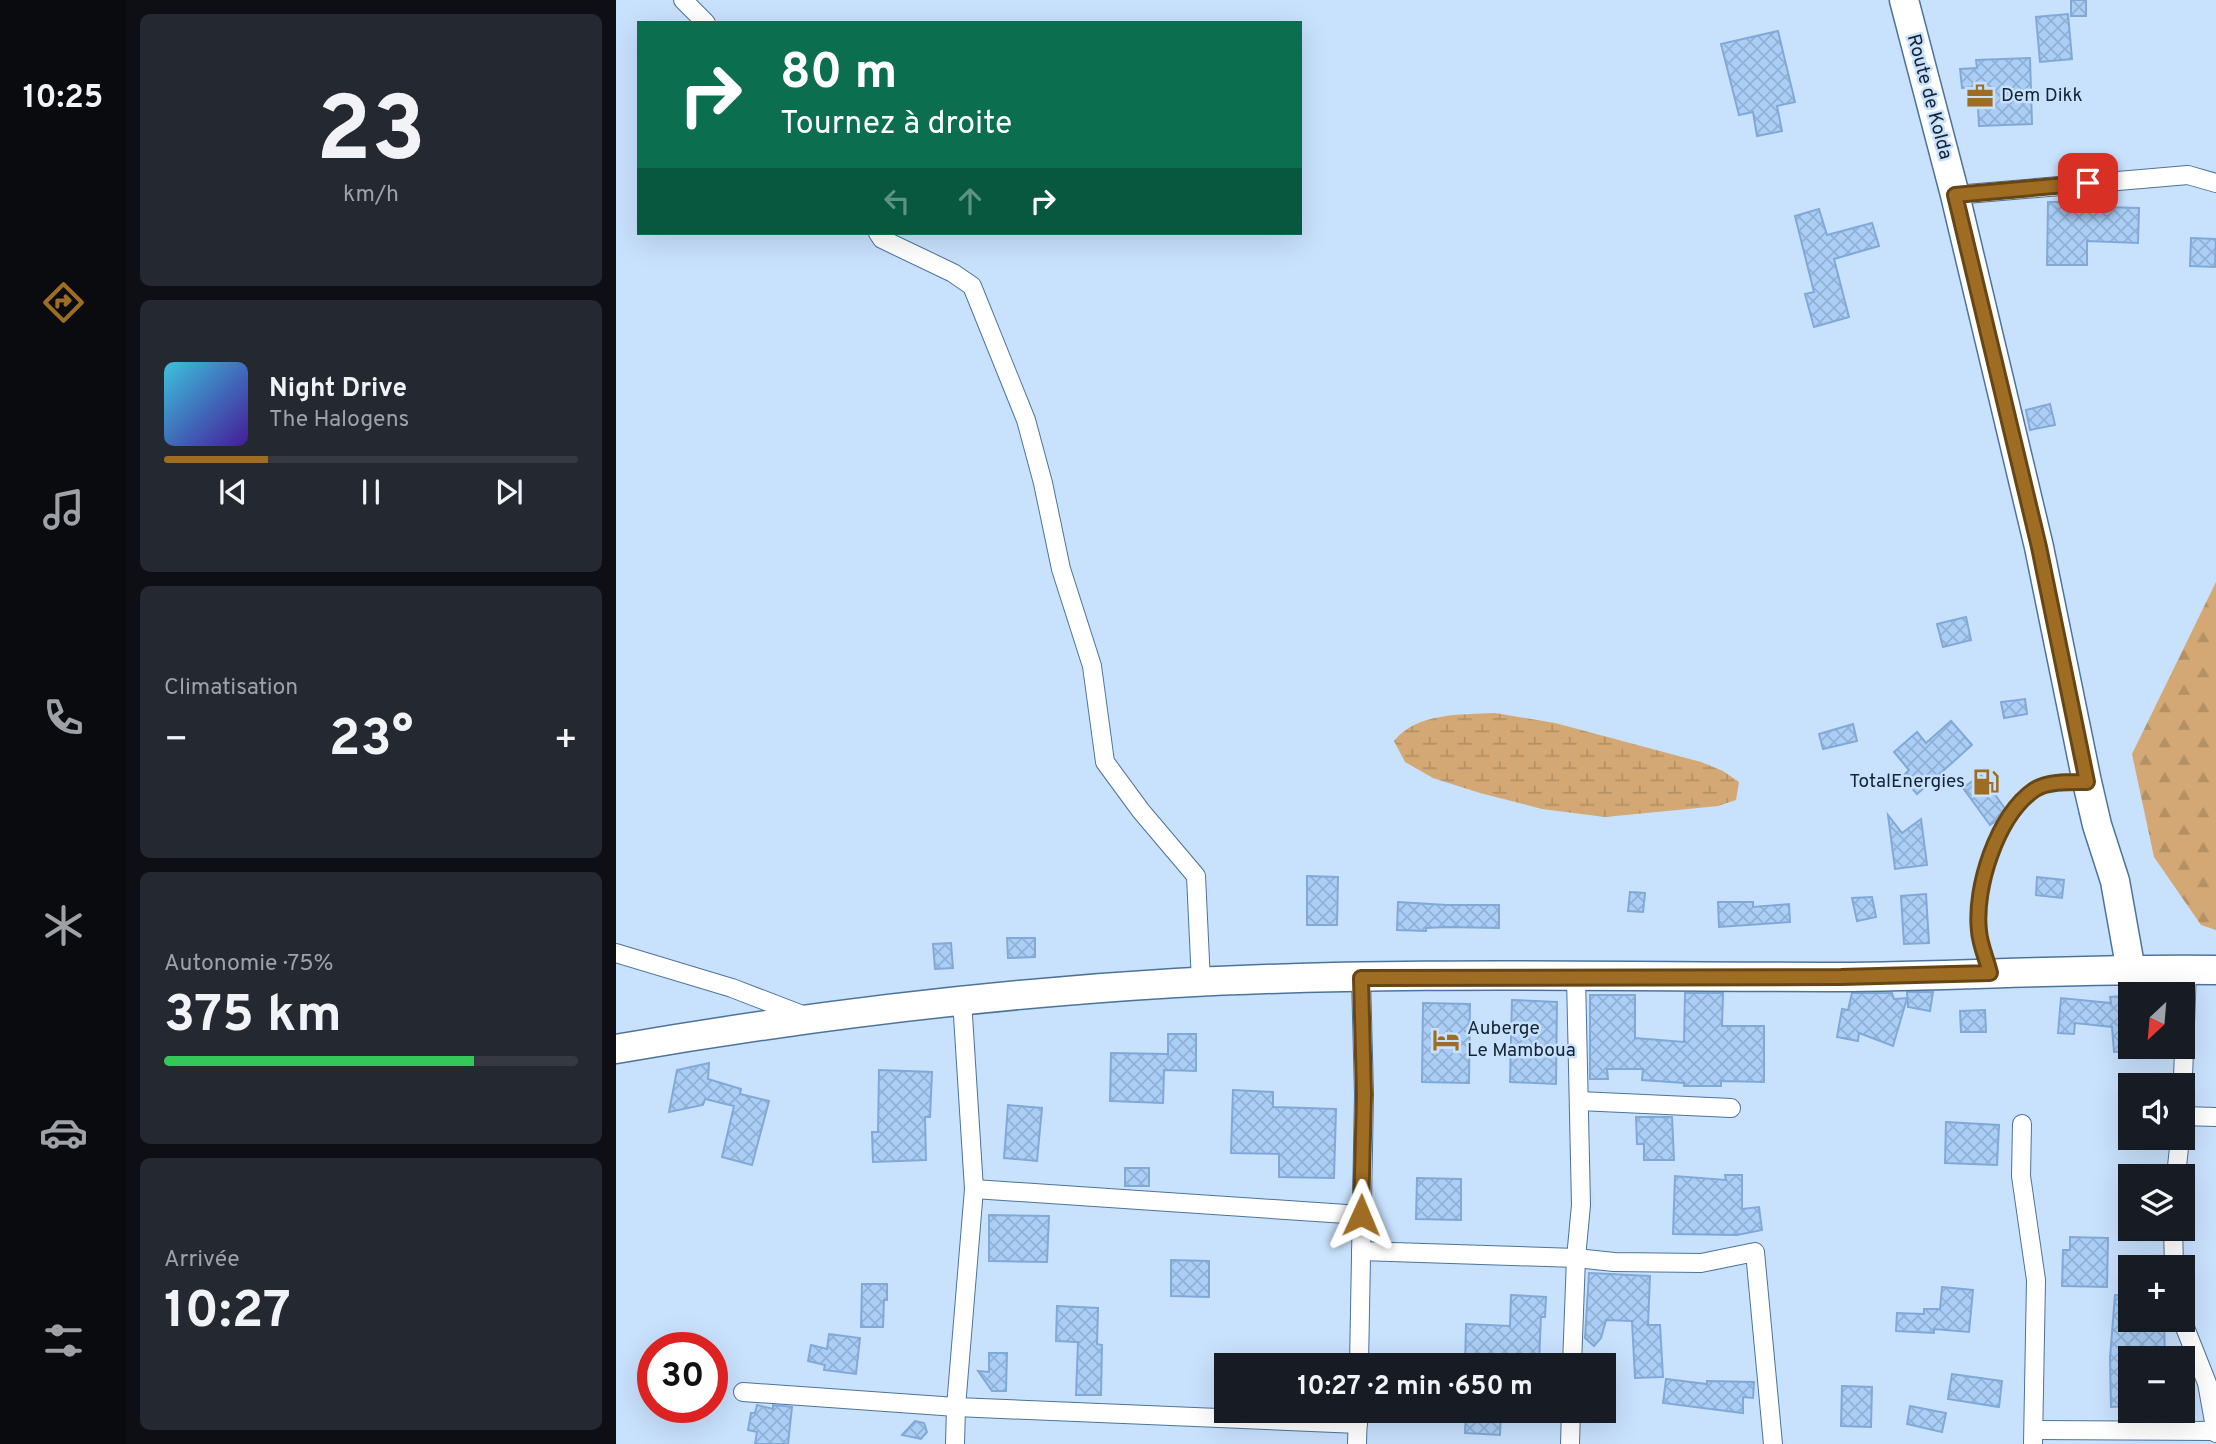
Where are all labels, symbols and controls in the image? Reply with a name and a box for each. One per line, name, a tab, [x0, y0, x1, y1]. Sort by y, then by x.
street label: Route de Kolda	[1901, 32, 1957, 162]
text: 80 m	[780, 44, 897, 106]
icon: right	[665, 49, 756, 140]
text: 23	[316, 78, 426, 193]
text: 10:25	[23, 79, 103, 119]
office icon: Dem Dikk	[1965, 81, 1995, 111]
place label: Dem Dikk	[2001, 84, 2083, 108]
text: Tournez à droite	[780, 105, 1012, 145]
pin	[2058, 153, 2118, 213]
icon: arrive	[2069, 164, 2107, 202]
text: km/h	[343, 181, 399, 210]
icon: left	[878, 182, 916, 220]
icon: ahead	[951, 182, 989, 220]
icon: right	[1024, 182, 1062, 220]
icon: directions	[39, 278, 88, 327]
text: Night Drive	[269, 373, 407, 406]
text: The Halogens	[269, 406, 409, 435]
icon: previous	[214, 473, 252, 511]
icon: pause	[352, 473, 390, 511]
icon: next	[490, 473, 528, 511]
icon: music	[39, 485, 88, 534]
text: Climatisation	[164, 674, 298, 703]
icon: phone	[39, 693, 88, 742]
text: 23°	[329, 708, 413, 774]
text: −	[164, 717, 189, 766]
text: +	[553, 717, 578, 766]
fuel station icon: TotalEnergies	[1971, 767, 2001, 797]
place label: TotalEnergies	[1849, 770, 1965, 794]
icon: climate	[39, 901, 88, 950]
text: Autonomie · 75%	[164, 950, 334, 979]
north arrow	[2118, 982, 2194, 1059]
map controls	[2118, 982, 2195, 1423]
text: 375 km	[164, 984, 342, 1050]
place label: Auberge Le Mamboua	[1467, 1017, 1576, 1063]
hotel icon: Auberge Le Mamboua	[1431, 1025, 1461, 1055]
button: sound	[2118, 1073, 2195, 1150]
icon: car	[39, 1108, 88, 1157]
button: layers	[2118, 1164, 2195, 1241]
position arrow	[1324, 1178, 1398, 1252]
text: Arrivée	[164, 1246, 240, 1275]
button: +	[2118, 1255, 2195, 1332]
text: 10:27	[164, 1280, 291, 1346]
icon: filters	[39, 1316, 88, 1365]
speed limit sign: 30	[637, 1332, 728, 1423]
button: −	[2118, 1346, 2195, 1423]
text: 10:27 · 2 min · 650 m	[1297, 1371, 1533, 1404]

